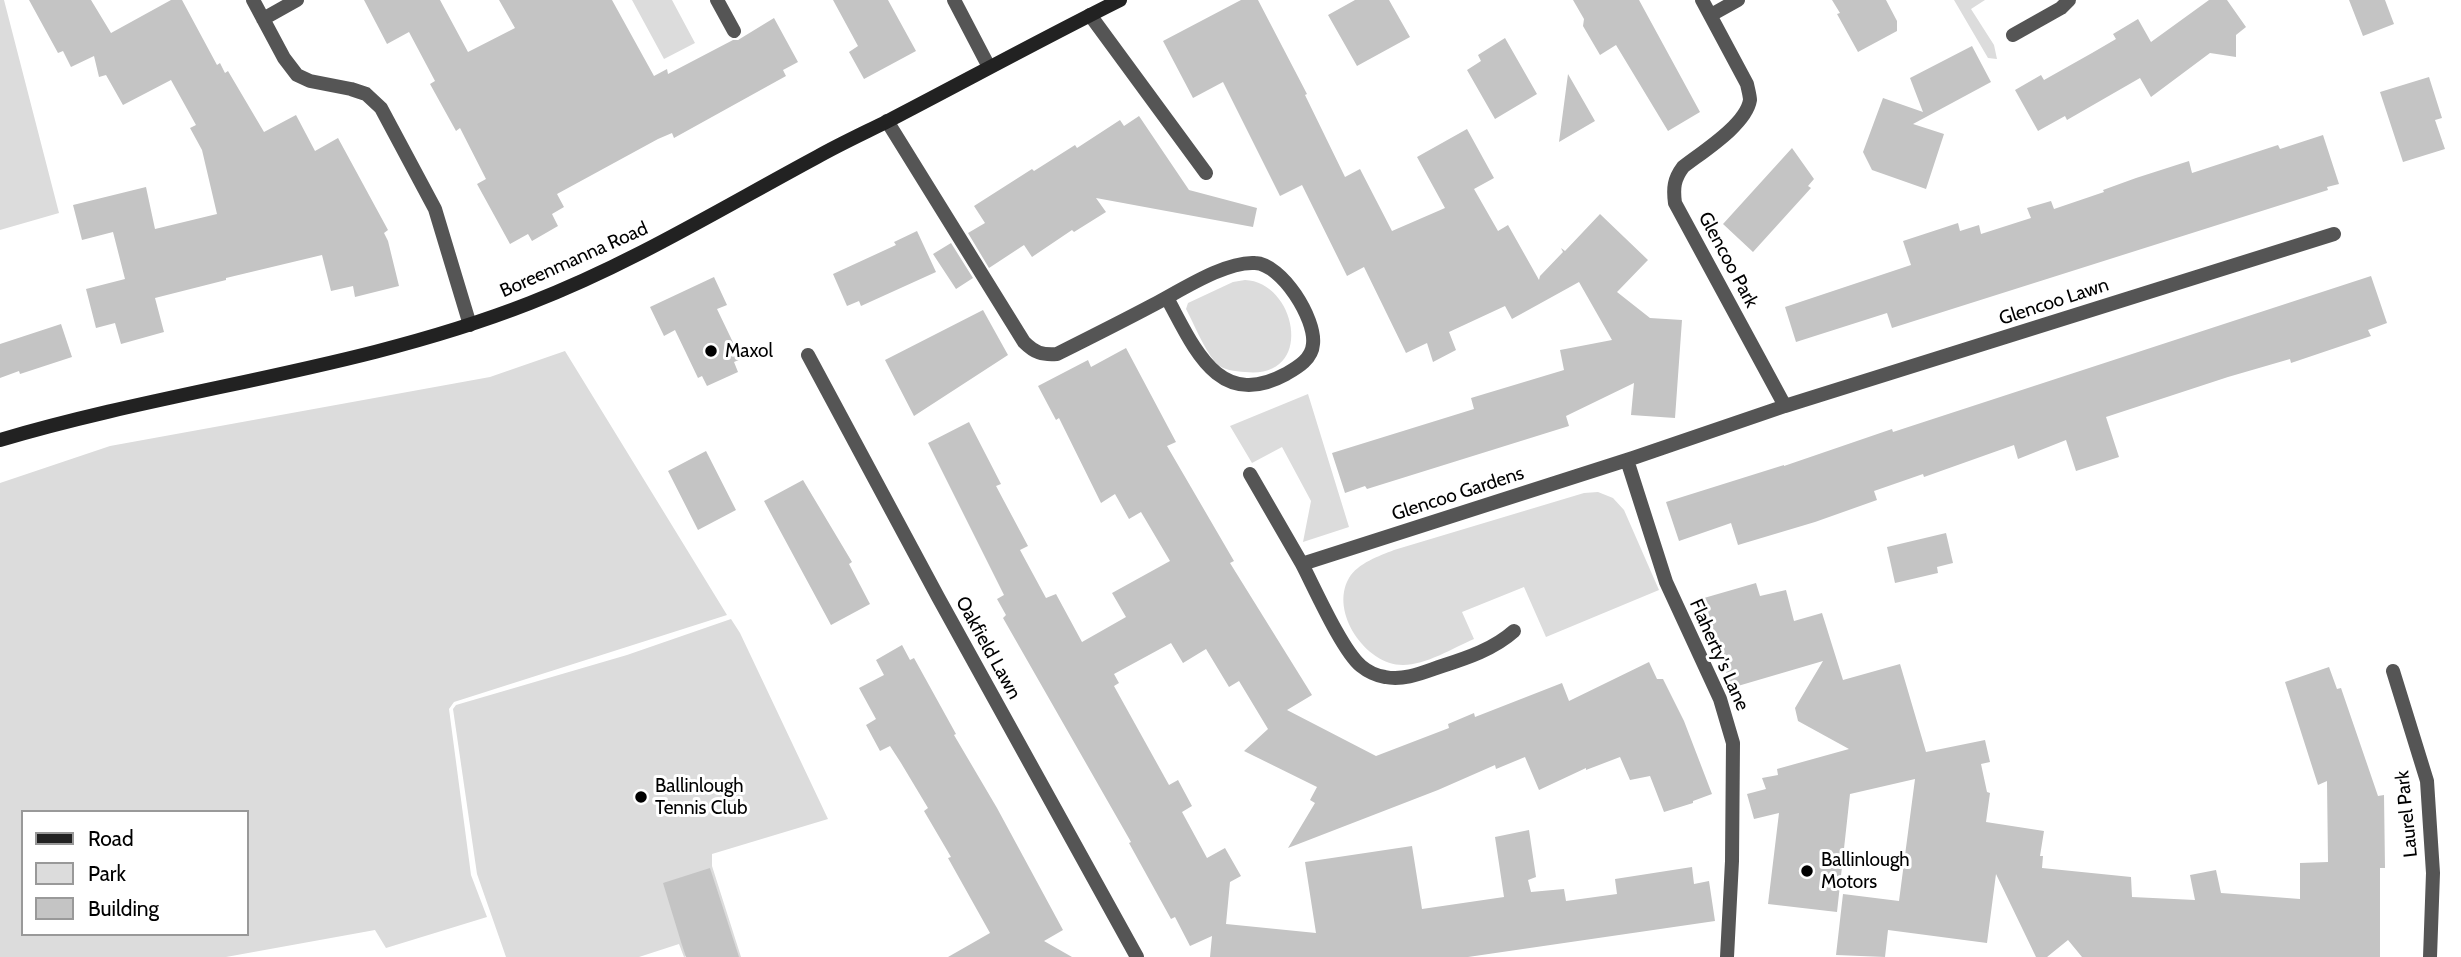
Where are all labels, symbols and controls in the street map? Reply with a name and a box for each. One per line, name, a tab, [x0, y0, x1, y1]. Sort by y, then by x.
street label: Glencoo Park	[1693, 208, 1763, 312]
street label: Boreenmanna Road	[497, 217, 651, 303]
street label: Glencoo Lawn	[1996, 274, 2112, 330]
place label: Maxol	[725, 340, 773, 362]
marker: Maxol	[703, 343, 719, 359]
street label: Glencoo Gardens	[1389, 462, 1527, 526]
street label: Oakfield Lawn	[950, 593, 1026, 703]
street label: Flaherty's Lane	[1684, 596, 1754, 714]
street label: Laurel Park	[2391, 770, 2423, 858]
place label: Ballinlough Tennis Club	[655, 775, 747, 819]
marker: Ballinlough Tennis Club	[633, 789, 649, 805]
legend	[21, 810, 248, 936]
text: Road	[88, 826, 134, 851]
place label: Ballinlough Motors	[1821, 849, 1910, 893]
text: Park	[88, 861, 126, 886]
marker: Ballinlough Motors	[1799, 863, 1815, 879]
text: Building	[88, 896, 159, 921]

